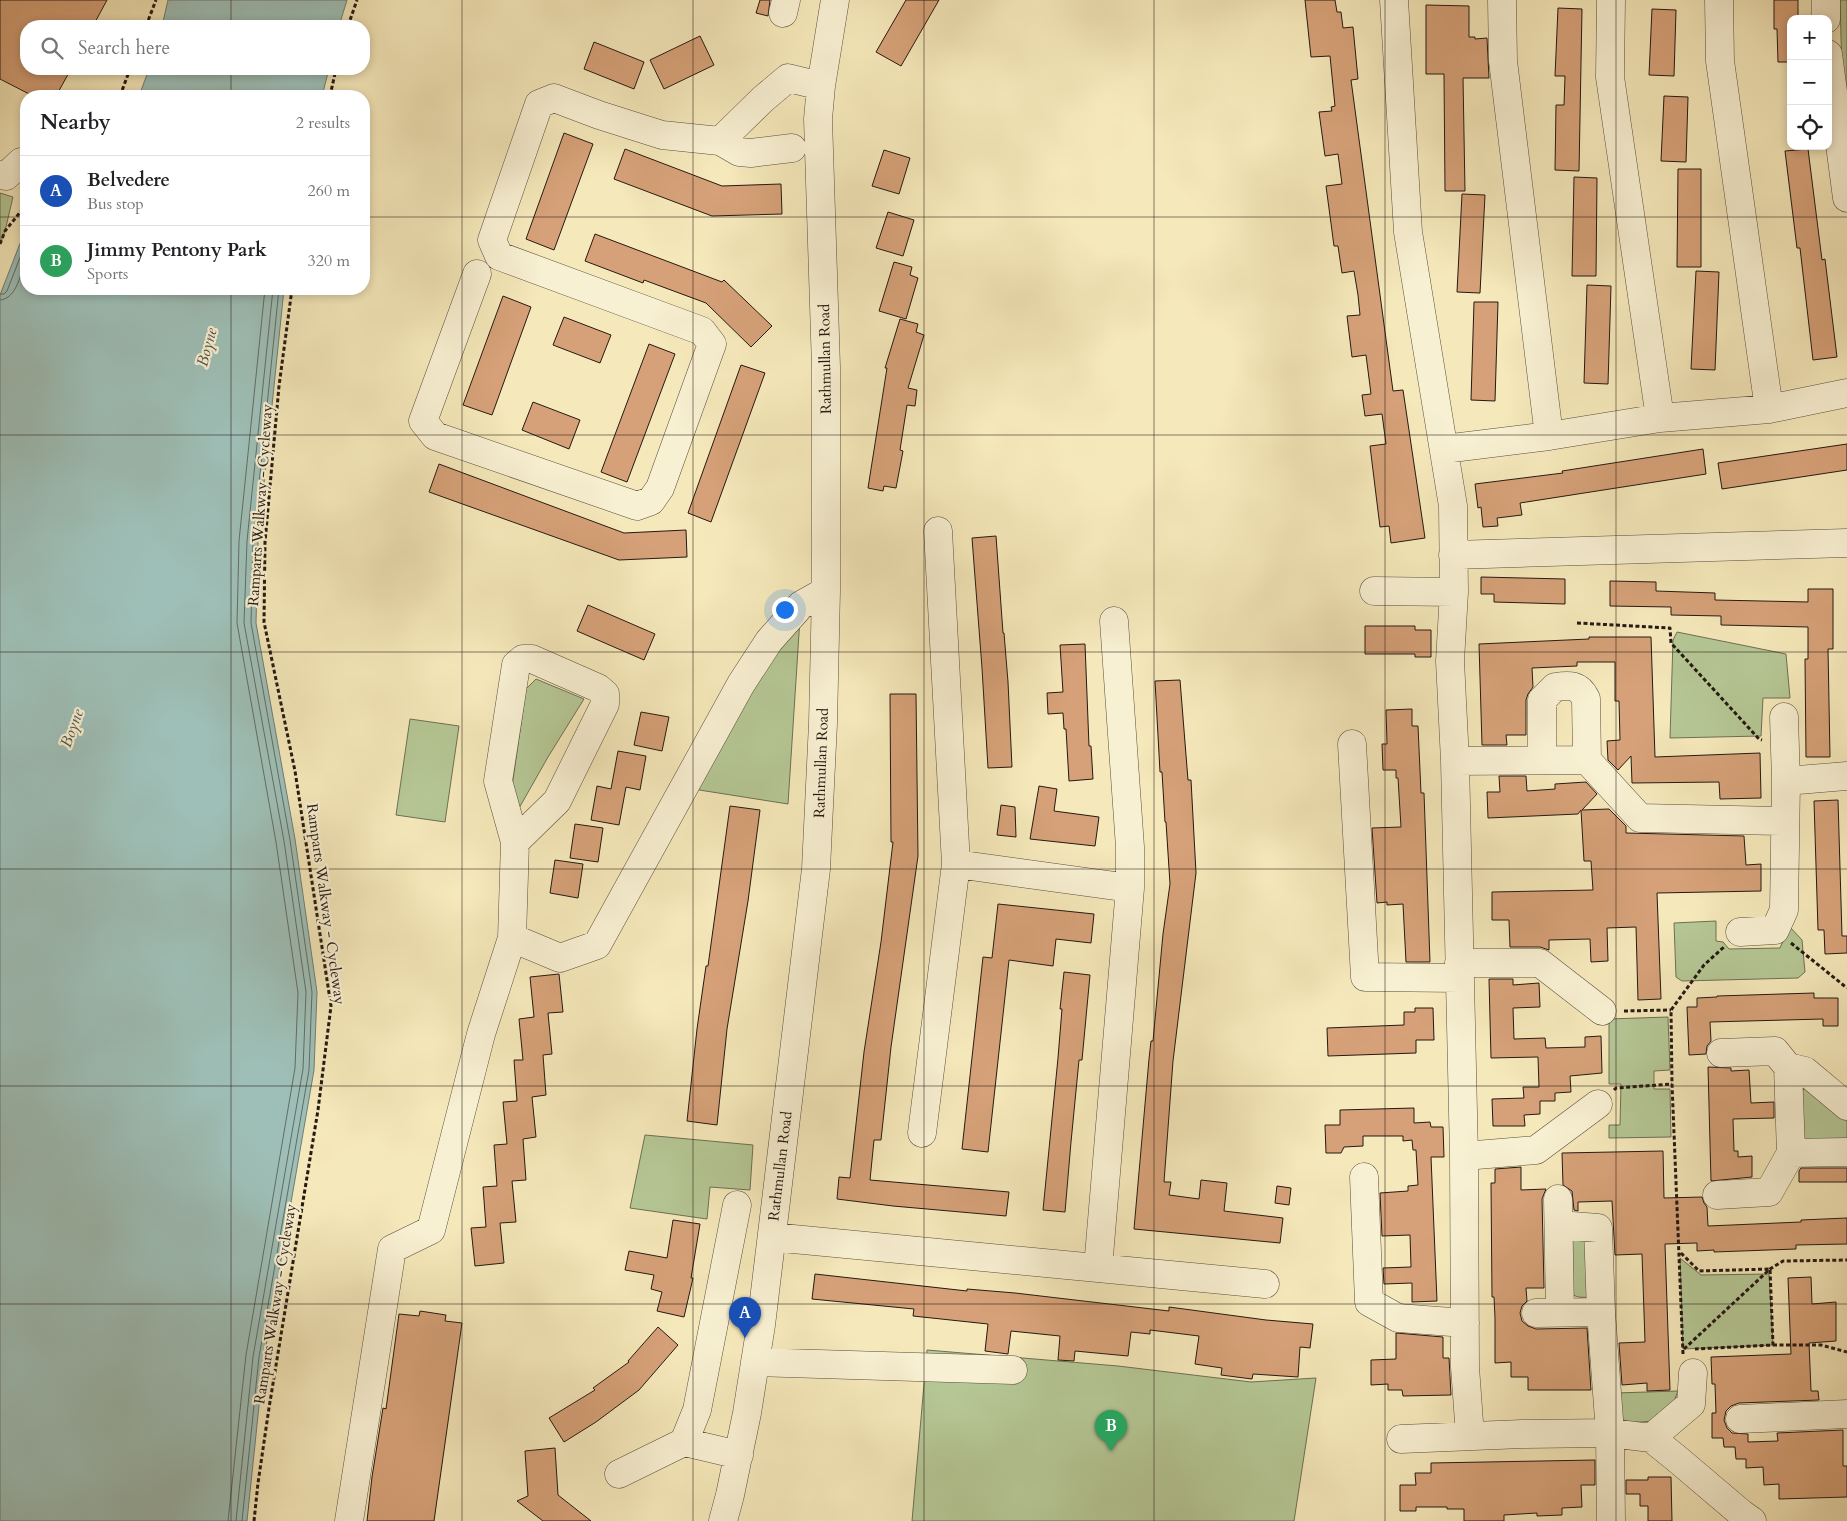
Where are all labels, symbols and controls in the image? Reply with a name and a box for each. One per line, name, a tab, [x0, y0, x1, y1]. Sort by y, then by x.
map controls	[1787, 15, 1832, 150]
button: +	[1787, 15, 1832, 60]
search box	[20, 20, 370, 75]
icon: search	[38, 34, 66, 62]
text: Search here	[78, 35, 170, 61]
button: −	[1787, 60, 1832, 105]
button: locate	[1787, 105, 1832, 150]
text: Nearby	[40, 108, 111, 137]
text: 2 results	[296, 112, 350, 134]
text: Belvedere	[87, 167, 170, 193]
text: A	[50, 180, 62, 202]
text: 260 m	[308, 180, 350, 202]
text: Bus stop	[87, 193, 144, 215]
text: Jimmy Pentony Park	[87, 237, 267, 263]
text: B	[50, 250, 62, 272]
text: 320 m	[308, 250, 350, 272]
text: Sports	[87, 263, 128, 285]
street label: Rathmullan Road	[814, 304, 836, 414]
water label: Boyne	[191, 325, 223, 369]
street label: Ramparts Walkway - Cycleway	[243, 403, 277, 607]
your location	[772, 597, 798, 623]
water label: Boyne	[55, 705, 89, 751]
street label: Rathmullan Road	[809, 707, 833, 819]
street label: Ramparts Walkway - Cycleway	[302, 802, 350, 1006]
street label: Rathmullan Road	[763, 1110, 797, 1222]
street label: Ramparts Walkway - Cycleway	[249, 1202, 301, 1406]
pin: A	[729, 1297, 761, 1338]
pin: B	[1095, 1410, 1127, 1451]

